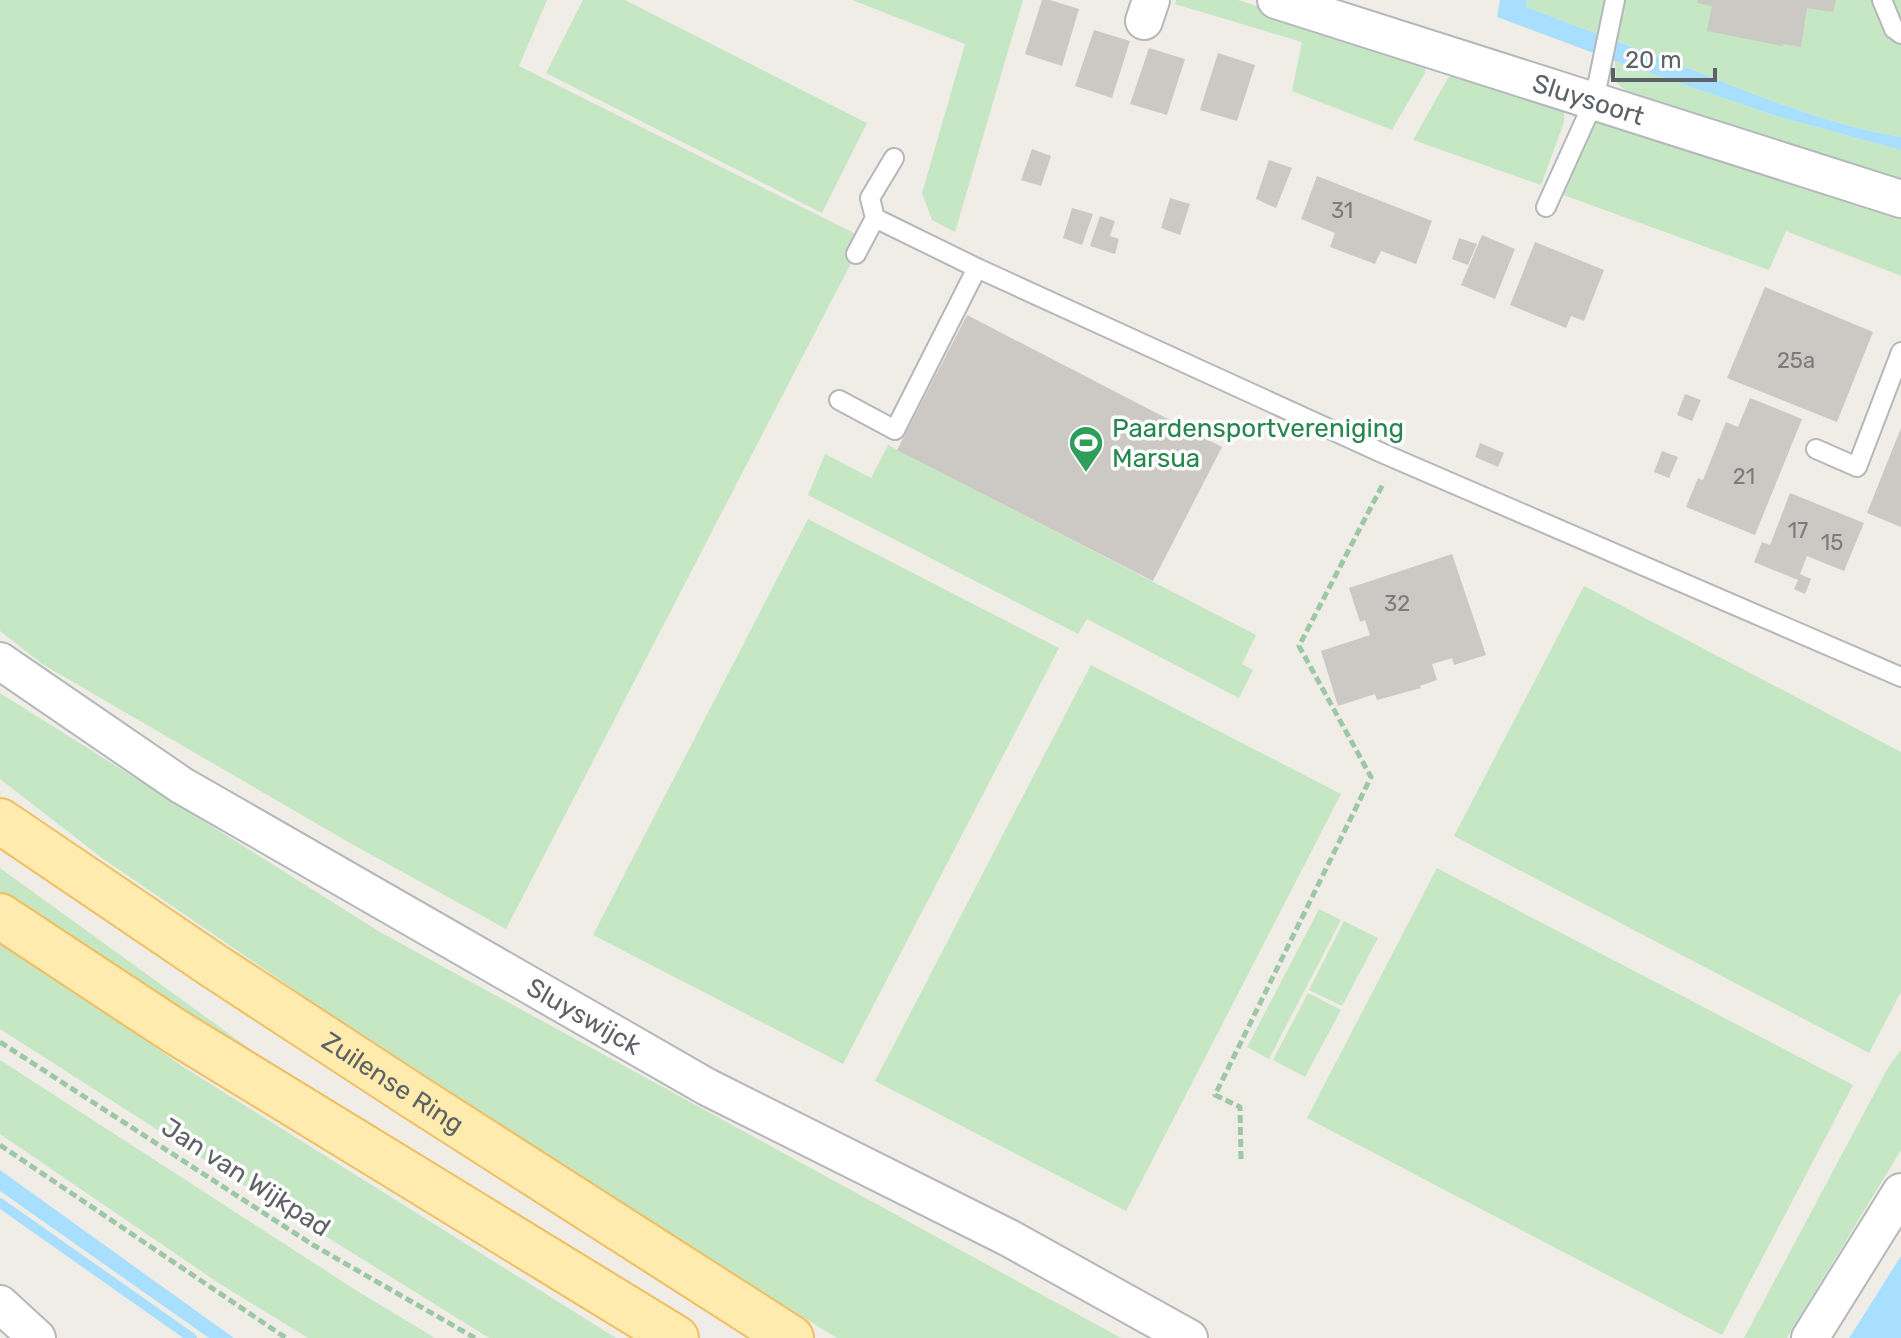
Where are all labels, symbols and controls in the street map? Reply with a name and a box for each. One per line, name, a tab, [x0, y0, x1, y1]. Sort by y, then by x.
scale bar	[1613, 32, 1715, 82]
text: 20 m	[1625, 46, 1682, 74]
street label: Sluysoort	[1529, 68, 1648, 132]
house number: 31	[1331, 197, 1353, 224]
house number: 25a	[1777, 347, 1815, 374]
place label: Paardensportvereniging Marsua	[1112, 413, 1404, 474]
sports icon: Paardensportvereniging Marsua	[1067, 424, 1105, 474]
house number: 21	[1733, 463, 1755, 490]
house number: 17	[1788, 517, 1808, 544]
house number: 15	[1821, 529, 1843, 556]
house number: 32	[1384, 590, 1410, 617]
street label: Sluyswijck	[521, 972, 647, 1062]
street label: Zuilense Ring	[316, 1026, 469, 1140]
street label: Jan van Wijkpad	[156, 1111, 336, 1243]

